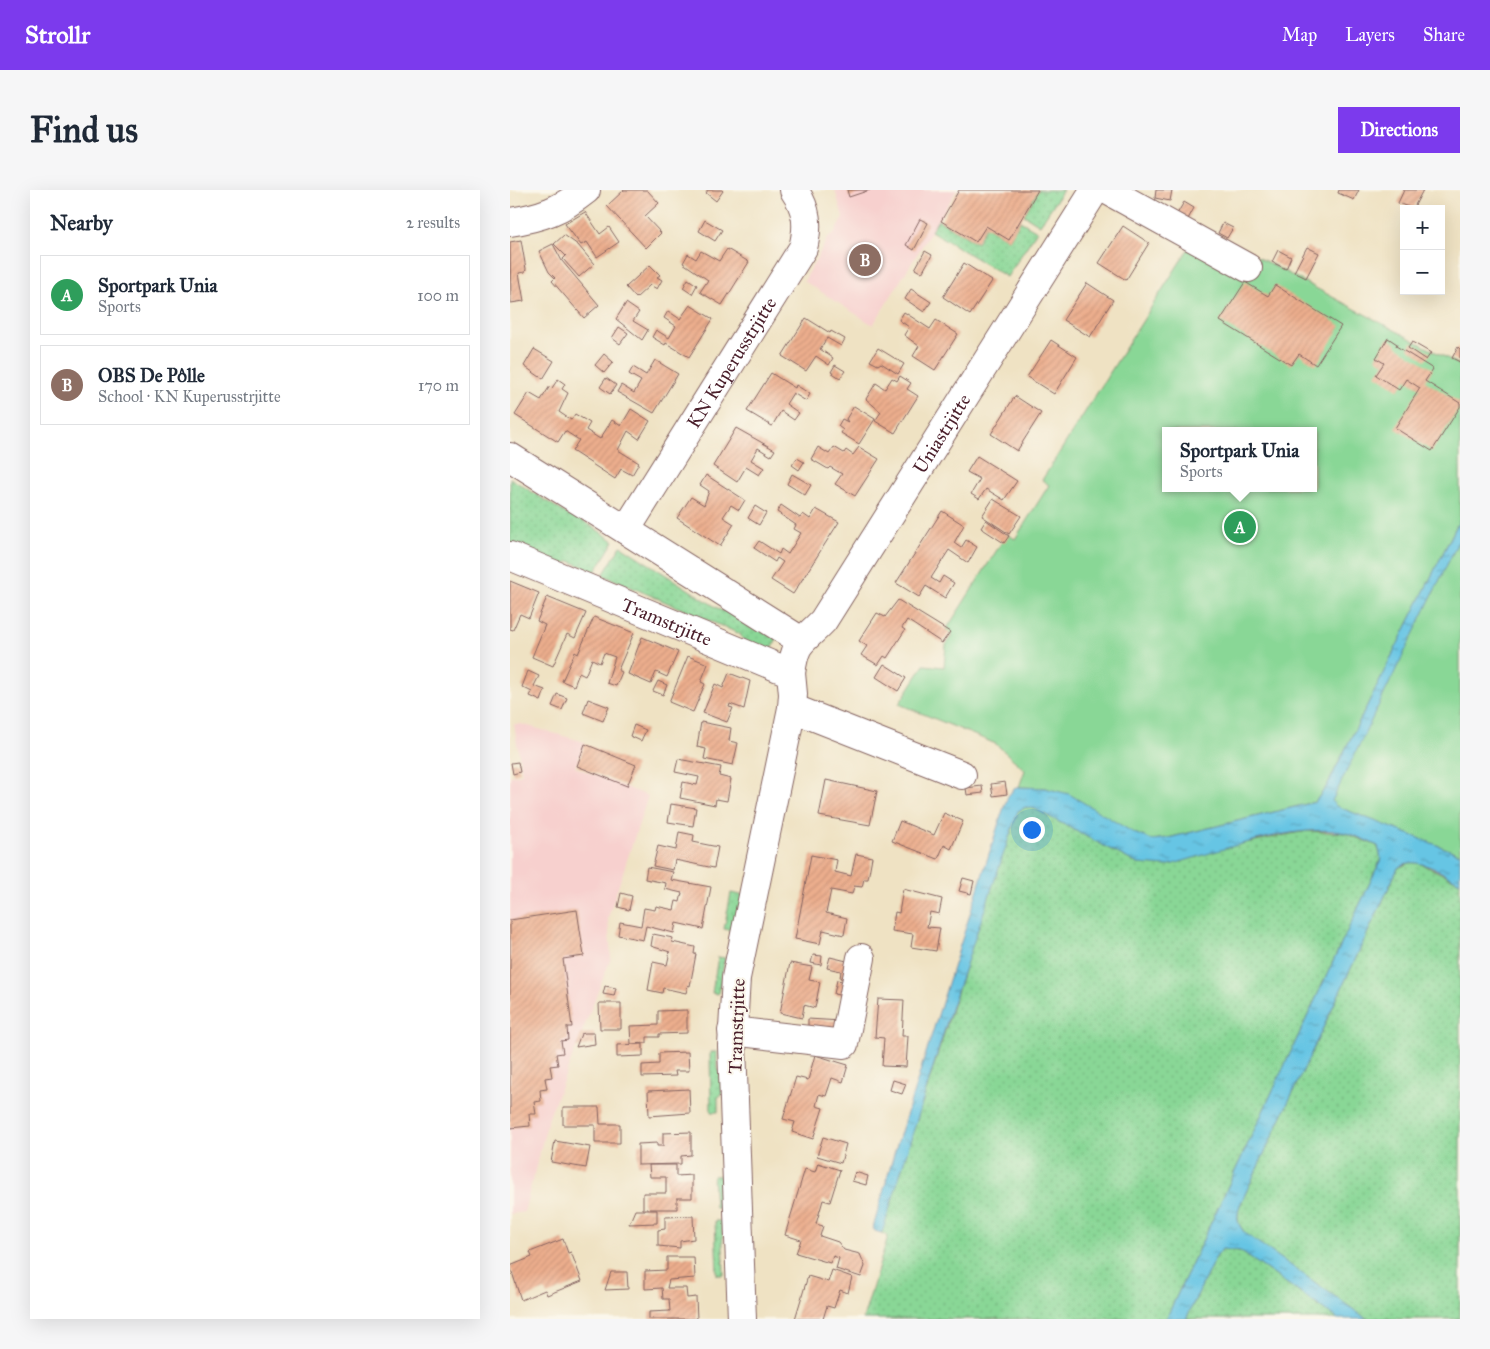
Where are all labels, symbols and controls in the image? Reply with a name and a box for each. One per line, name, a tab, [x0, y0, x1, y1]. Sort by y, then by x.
text: Strollr	[25, 20, 90, 50]
text: Map	[1282, 24, 1317, 46]
text: Layers	[1345, 24, 1395, 46]
text: Share	[1423, 24, 1465, 46]
button: Directions	[1338, 107, 1460, 153]
text: Find us	[30, 109, 138, 152]
map controls	[1400, 205, 1445, 295]
button: +	[1400, 205, 1445, 250]
text: Nearby	[50, 210, 113, 236]
text: 2 results	[406, 213, 460, 232]
pin: B	[849, 241, 881, 279]
button: −	[1400, 250, 1445, 295]
text: Sportpark Unia	[98, 274, 217, 297]
text: A	[62, 286, 72, 305]
text: 100 m	[417, 286, 459, 305]
street label: KN Kuperusstrjitte	[682, 293, 782, 433]
text: Sports	[98, 297, 141, 316]
text: OBS De Pôlle	[98, 364, 205, 387]
text: B	[62, 376, 72, 395]
text: 170 m	[418, 376, 459, 395]
text: School · KN Kuperusstrjitte	[98, 387, 281, 406]
street label: Uniastrjitte	[908, 389, 976, 478]
popup	[1162, 427, 1317, 492]
text: Sportpark Unia	[1180, 439, 1299, 462]
text: Sports	[1180, 462, 1223, 481]
pin: A	[1224, 508, 1256, 546]
street label: Tramstrjitte	[618, 593, 715, 651]
your location	[1019, 817, 1045, 843]
street label: Tramstrjitte	[723, 978, 750, 1074]

